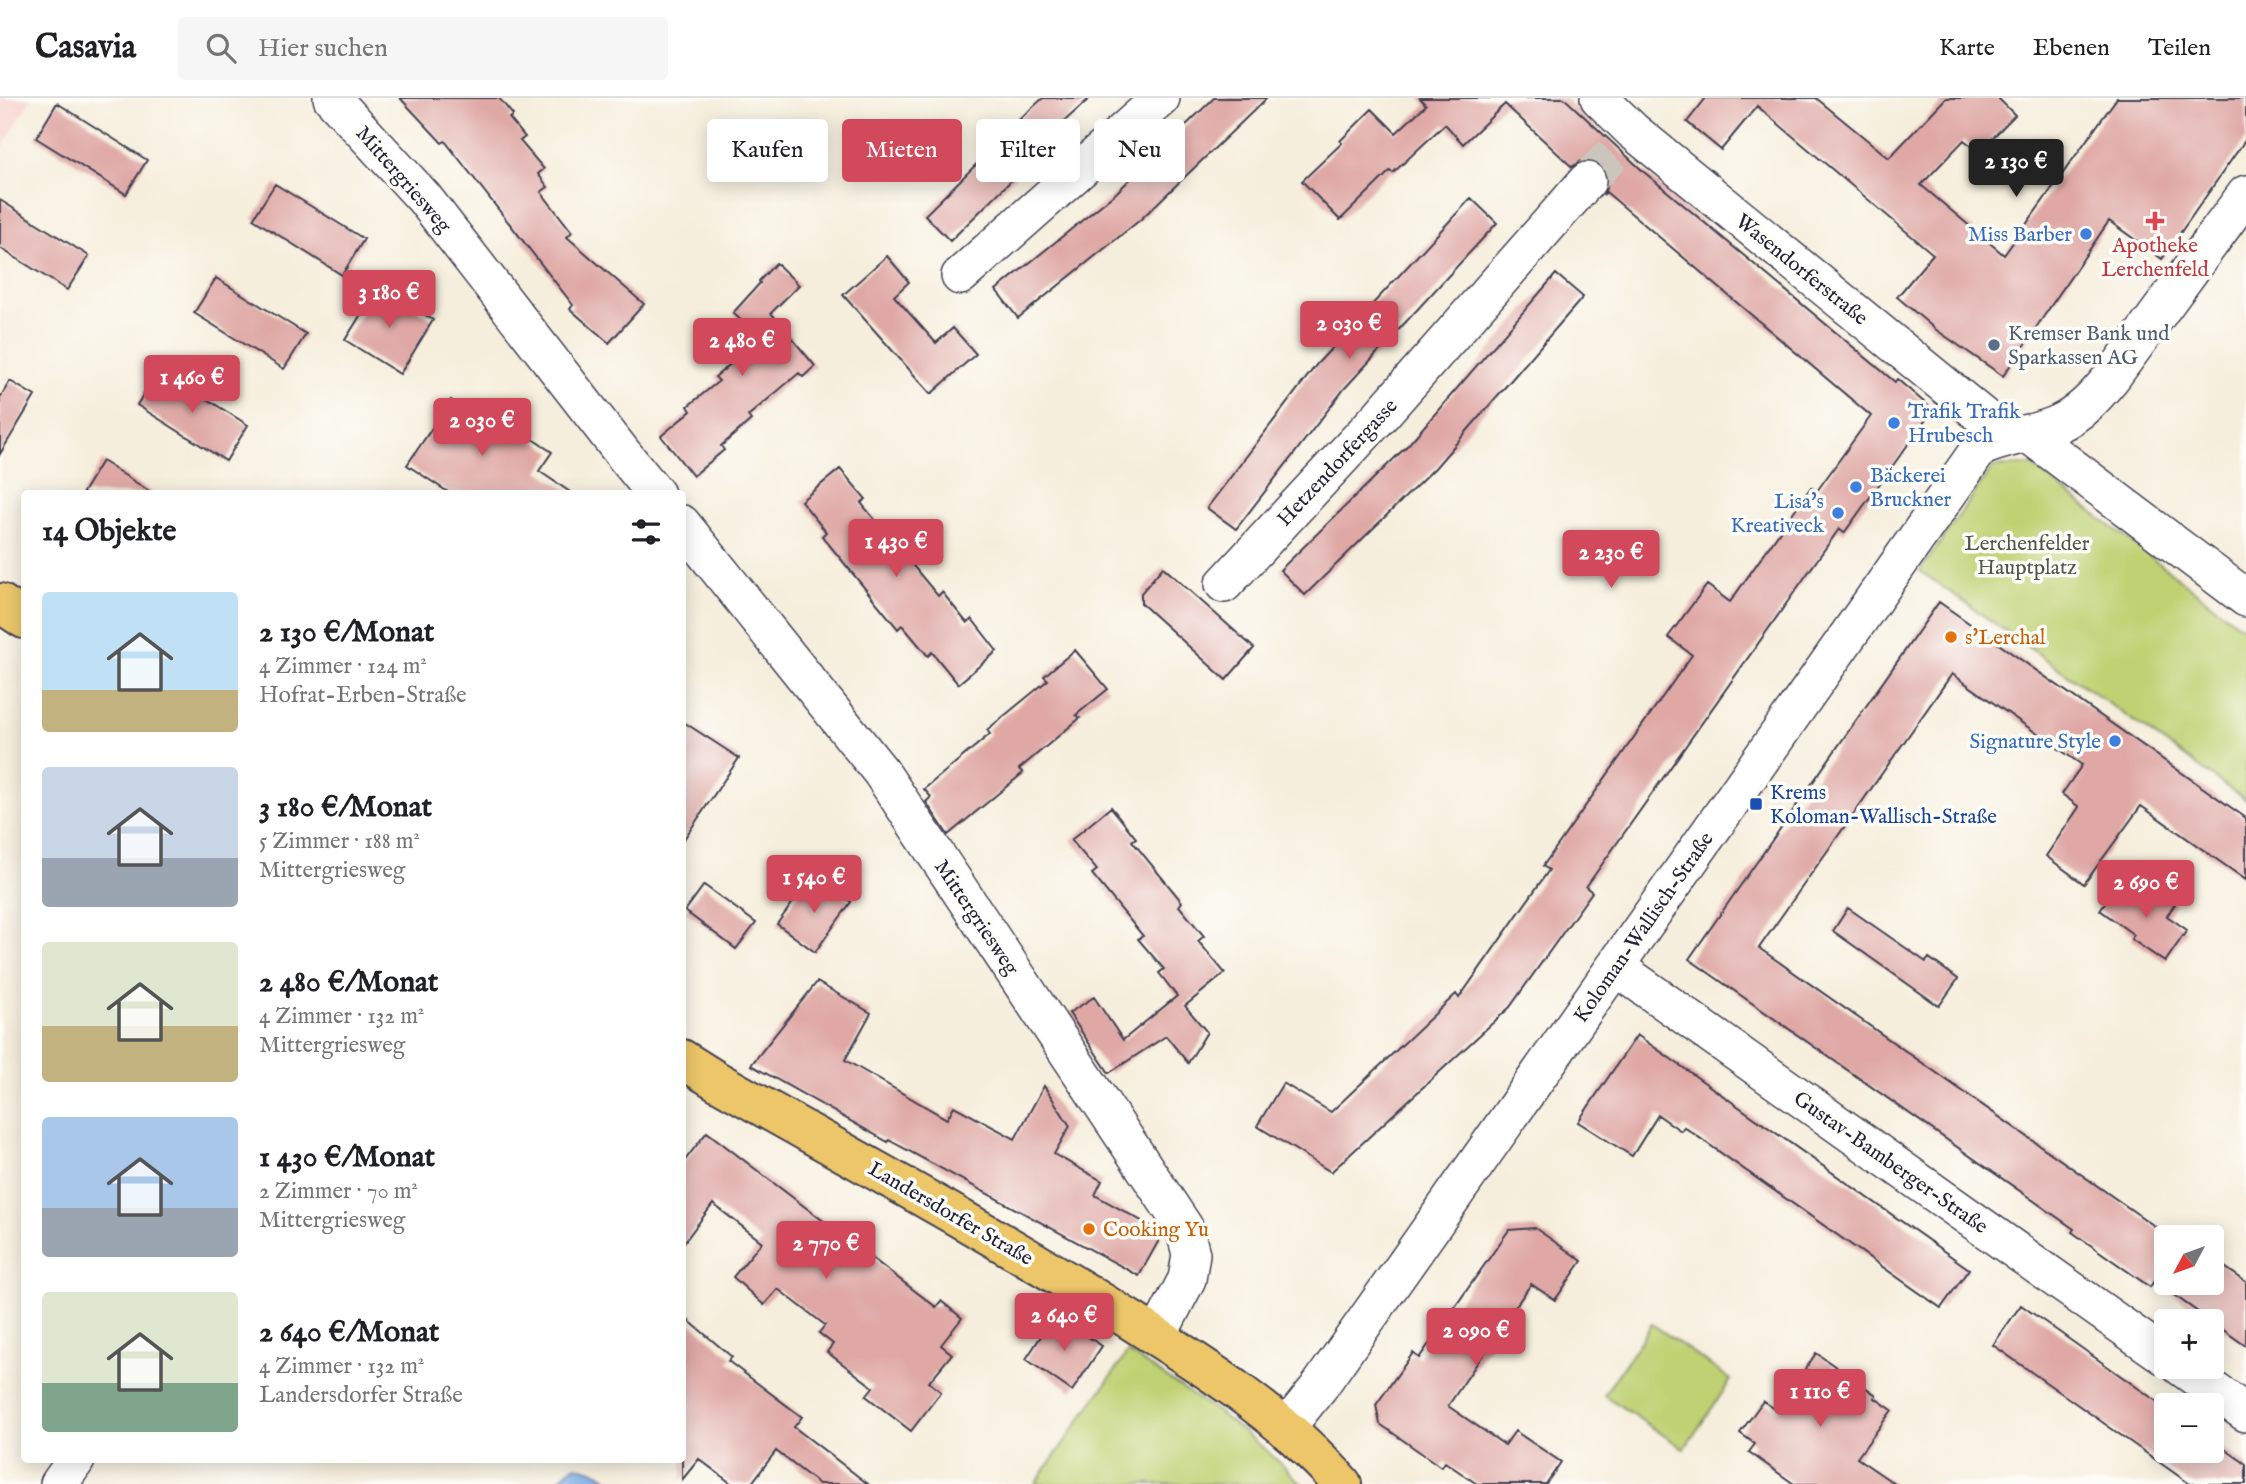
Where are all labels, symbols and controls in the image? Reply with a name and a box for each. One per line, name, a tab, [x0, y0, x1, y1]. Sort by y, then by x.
search box	[178, 17, 668, 80]
text: Casavia	[35, 27, 136, 69]
icon: search	[202, 29, 240, 67]
text: Hier suchen	[258, 32, 388, 65]
text: Karte	[1939, 33, 1995, 64]
text: Ebenen	[2033, 33, 2110, 64]
text: Teilen	[2148, 33, 2211, 64]
chip: Kaufen	[707, 119, 828, 182]
chip: Mieten	[842, 119, 962, 182]
chip: Filter	[976, 119, 1080, 182]
chip: Neu	[1094, 119, 1185, 182]
street label: Mittergriesweg	[349, 121, 457, 240]
pin: 2 130 €	[1951, 140, 2081, 199]
text: 2 130 €	[1985, 147, 2047, 176]
street label: Wasendorferstraße	[1729, 208, 1873, 332]
marker: Apotheke Lerchenfeld	[2147, 213, 2163, 229]
place label: Miss Barber	[1968, 222, 2072, 249]
marker: Miss Barber	[2078, 226, 2094, 242]
place label: Apotheke Lerchenfeld	[2101, 233, 2210, 284]
pin: 3 180 €	[324, 271, 454, 330]
text: 3 180 €	[359, 278, 420, 307]
pin: 2 030 €	[1284, 302, 1414, 361]
text: 2 030 €	[1316, 309, 1382, 338]
pin: 2 480 €	[677, 318, 807, 378]
place label: Kremser Bank und Sparkassen AG	[2008, 321, 2170, 372]
text: 2 480 €	[709, 326, 775, 355]
marker: Kremser Bank und Sparkassen AG	[1986, 337, 2002, 353]
pin: 1 460 €	[127, 356, 257, 415]
text: 1 460 €	[160, 363, 224, 392]
street label: Hetzendorfergasse	[1272, 393, 1405, 533]
pin: 2 030 €	[417, 398, 547, 458]
place label: Trafik Trafik Hrubesch	[1908, 399, 2021, 450]
text: 2 030 €	[449, 406, 515, 435]
marker: Trafik Trafik Hrubesch	[1886, 415, 1902, 431]
place label: Bäckerei Bruckner	[1870, 463, 1952, 514]
marker: Bäckerei Bruckner	[1848, 479, 1864, 495]
place label: Lisa's Kreativeck	[1731, 489, 1825, 540]
marker: Lisa's Kreativeck	[1830, 505, 1846, 521]
text: 14 Objekte	[42, 513, 176, 551]
icon: filters	[627, 513, 665, 551]
pin: 1 430 €	[831, 519, 961, 579]
text: 1 430 €	[864, 527, 928, 556]
pin: 2 230 €	[1546, 531, 1676, 590]
park label: Lerchenfelder Hauptplatz	[1965, 531, 2090, 582]
text: 2 230 €	[1579, 538, 1644, 567]
text: 2 130 €/Monat	[259, 614, 434, 652]
icon: home	[98, 620, 182, 704]
place label: s'Lerchal	[1965, 625, 2046, 652]
marker: s'Lerchal	[1943, 629, 1959, 645]
text: 4 Zimmer · 124 m²	[259, 652, 427, 681]
text: Hofrat-Erben-Straße	[259, 681, 467, 710]
place label: Signature Style	[1970, 729, 2101, 756]
marker: Signature Style	[2107, 733, 2123, 749]
place label: Krems Koloman-Wallisch-Straße	[1770, 780, 1997, 831]
text: 3 180 €/Monat	[259, 789, 432, 827]
icon: home	[98, 795, 182, 879]
marker: Krems Koloman-Wallisch-Straße	[1748, 796, 1764, 812]
text: 5 Zimmer · 188 m²	[259, 827, 420, 856]
street label: Koloman-Wallisch-Straße	[1568, 827, 1721, 1029]
street label: Mittergriesweg	[927, 855, 1025, 981]
text: Mittergriesweg	[259, 856, 405, 885]
pin: 1 540 €	[749, 856, 879, 915]
pin: 2 690 €	[2081, 860, 2211, 920]
text: 1 540 €	[783, 863, 845, 892]
text: 2 690 €	[2113, 868, 2179, 897]
text: 2 480 €/Monat	[259, 964, 438, 1002]
icon: home	[98, 970, 182, 1054]
text: 4 Zimmer · 132 m²	[259, 1002, 424, 1031]
text: Mittergriesweg	[259, 1031, 405, 1060]
street label: Gustav-Bamberger-Straße	[1788, 1086, 1993, 1241]
text: 1 430 €/Monat	[259, 1139, 435, 1177]
icon: home	[98, 1145, 182, 1229]
street label: Landersdorfer Straße	[863, 1156, 1038, 1273]
text: 2 Zimmer · 70 m²	[259, 1177, 418, 1206]
text: Mittergriesweg	[259, 1206, 405, 1235]
place label: Cooking Yu	[1103, 1217, 1209, 1244]
marker: Cooking Yu	[1081, 1221, 1097, 1237]
pin: 2 770 €	[761, 1222, 891, 1281]
north arrow	[2154, 1225, 2224, 1295]
map controls	[2154, 1225, 2224, 1463]
text: 2 770 €	[792, 1229, 860, 1258]
pin: 2 640 €	[999, 1294, 1129, 1353]
text: 2 640 €	[1031, 1301, 1097, 1330]
pin: 2 090 €	[1411, 1308, 1541, 1368]
button: +	[2154, 1309, 2224, 1379]
text: 2 640 €/Monat	[259, 1314, 439, 1352]
text: 2 090 €	[1443, 1316, 1509, 1345]
icon: home	[98, 1320, 182, 1404]
text: 4 Zimmer · 132 m²	[259, 1352, 424, 1381]
pin: 1 110 €	[1755, 1370, 1885, 1429]
text: 1 110 €	[1790, 1377, 1850, 1406]
text: Landersdorfer Straße	[259, 1381, 463, 1410]
button: −	[2154, 1393, 2224, 1463]

